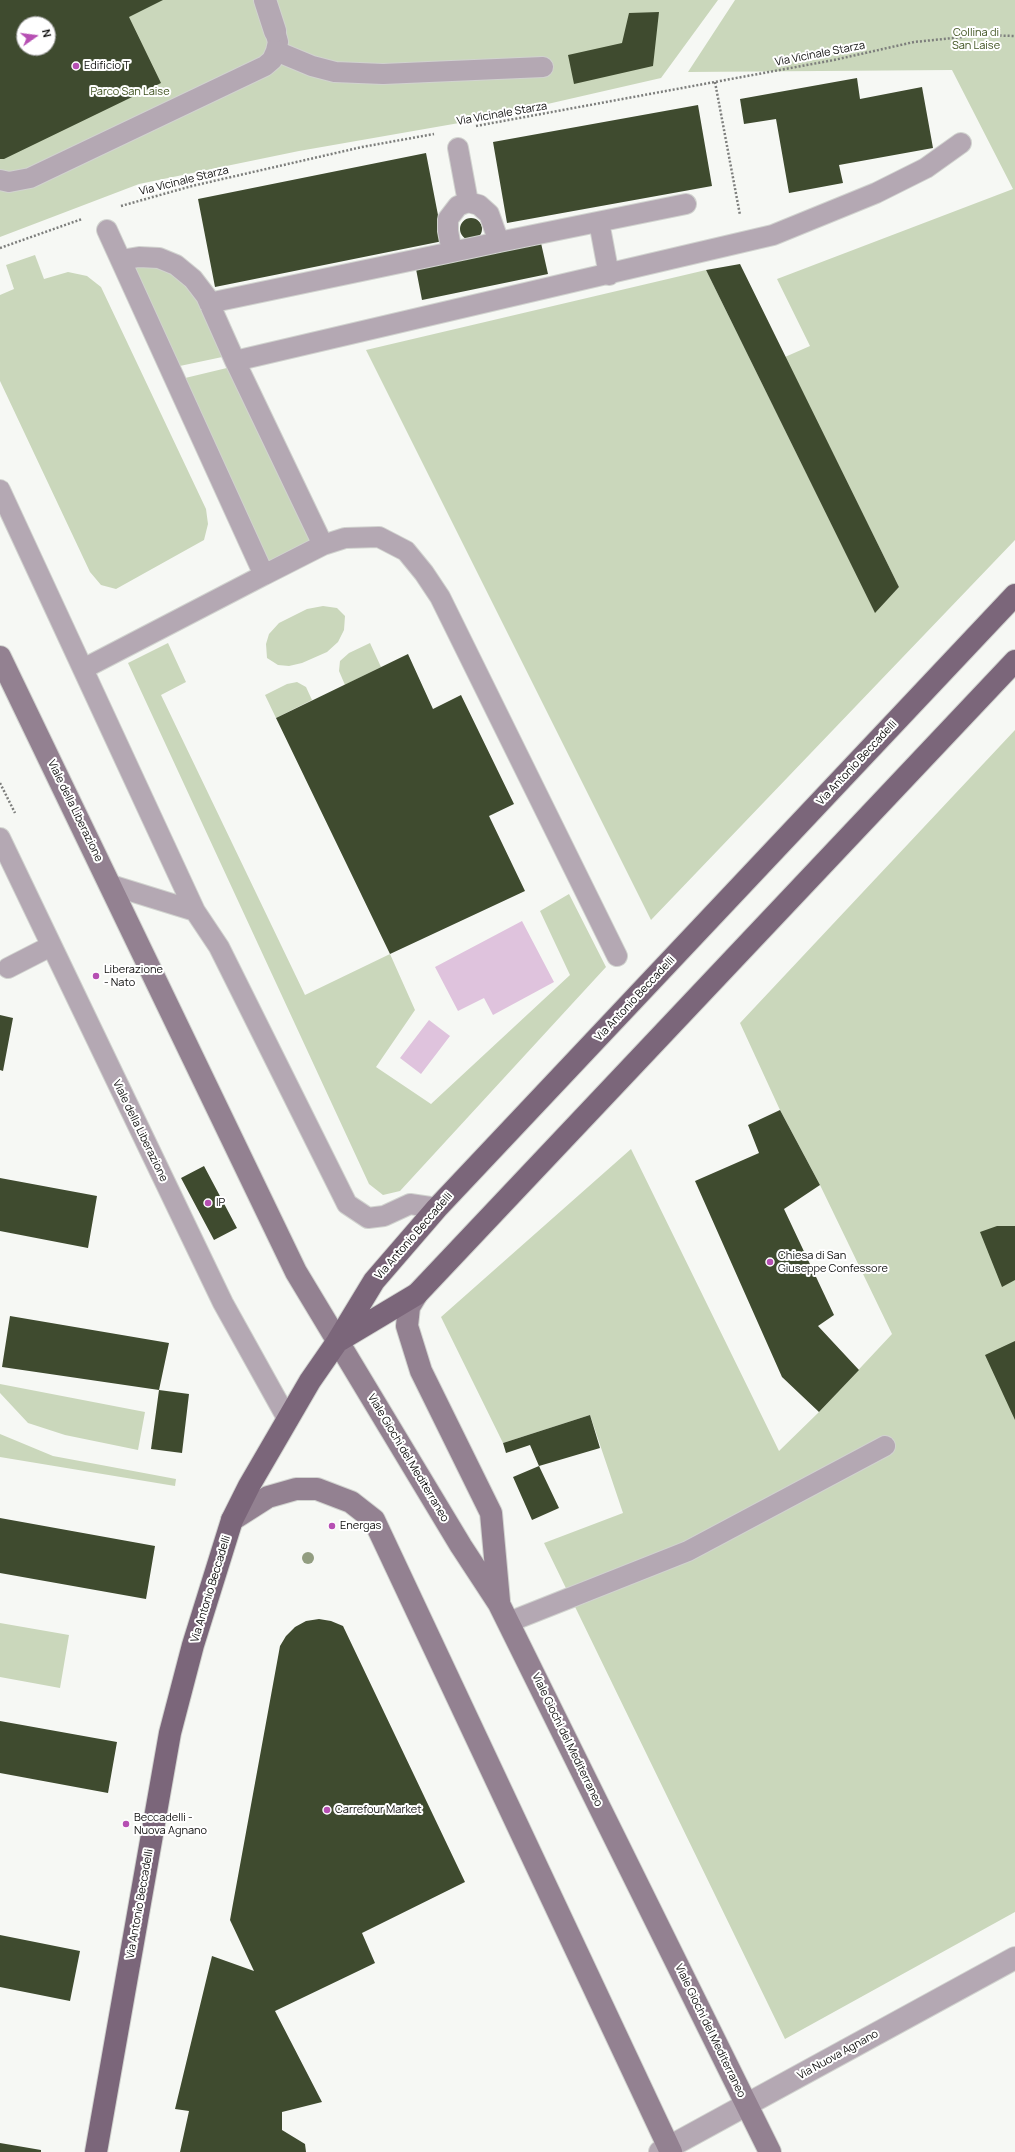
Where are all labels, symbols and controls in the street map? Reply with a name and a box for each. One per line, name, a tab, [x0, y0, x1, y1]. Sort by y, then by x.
north arrow	[16, 16, 56, 56]
park label: Collina di San Laise	[952, 26, 1000, 52]
text: N	[39, 28, 55, 39]
street label: Via Vicinale Starza	[774, 39, 866, 69]
place label: Edificio T	[84, 59, 130, 73]
marker: Edificio T	[71, 61, 81, 71]
park label: Parco San Laise	[90, 85, 170, 99]
street label: Via Vicinale Starza	[456, 100, 548, 128]
street label: Via Vicinale Starza	[138, 164, 230, 198]
street label: Via Antonio Beccadelli	[814, 718, 900, 808]
street label: Viale della Liberazione	[45, 758, 105, 864]
street label: Via Antonio Beccadelli	[592, 954, 678, 1044]
place label: Liberazione - Nato	[104, 963, 163, 989]
marker: Liberazione - Nato	[91, 971, 101, 981]
street label: Viale della Liberazione	[110, 1078, 170, 1184]
street label: Via Antonio Beccadelli	[373, 1190, 455, 1282]
place label: IP	[216, 1196, 225, 1210]
marker: IP	[203, 1198, 213, 1208]
place label: Chiesa di San Giuseppe Confessore	[778, 1249, 888, 1275]
marker: Chiesa di San Giuseppe Confessore	[765, 1257, 775, 1267]
street label: Viale Giochi del Mediterraneo	[365, 1392, 451, 1524]
place label: Energas	[340, 1519, 381, 1533]
marker: Energas	[327, 1521, 337, 1531]
street label: Via Antonio Beccadelli	[188, 1534, 234, 1644]
street label: Viale Giochi del Mediterraneo	[529, 1671, 605, 1809]
place label: Carrefour Market	[335, 1803, 422, 1817]
marker: Carrefour Market	[322, 1805, 332, 1815]
place label: Beccadelli - Nuova Agnano	[134, 1811, 207, 1837]
marker: Beccadelli - Nuova Agnano	[121, 1819, 131, 1829]
street label: Via Antonio Beccadelli	[124, 1848, 156, 1960]
street label: Viale Giochi del Mediterraneo	[672, 1962, 748, 2100]
street label: Via Nuova Agnano	[795, 2027, 881, 2083]

